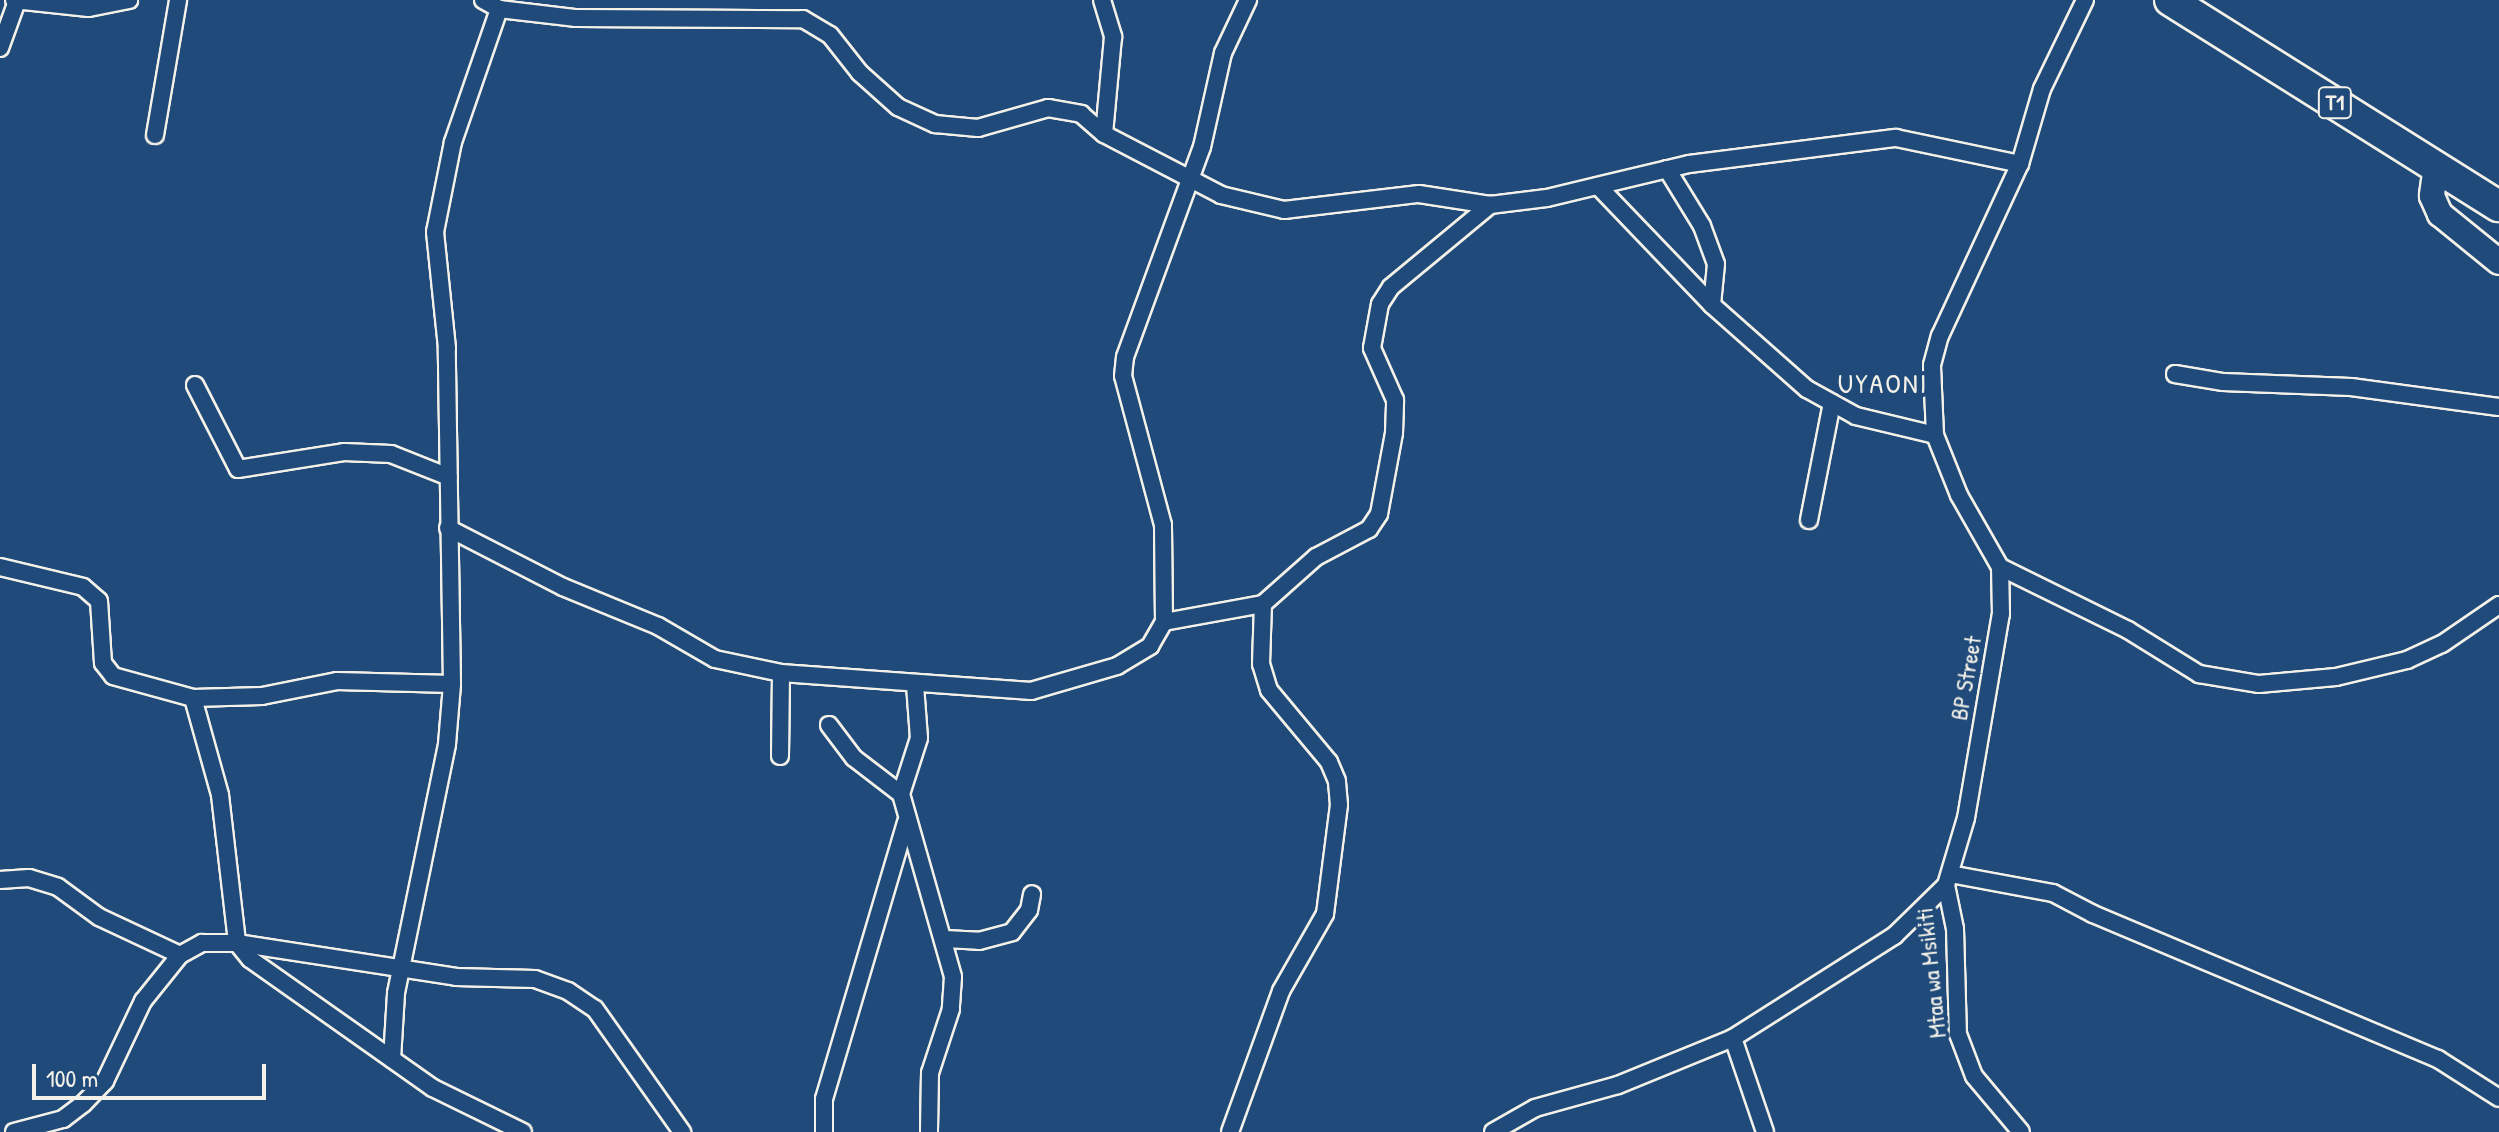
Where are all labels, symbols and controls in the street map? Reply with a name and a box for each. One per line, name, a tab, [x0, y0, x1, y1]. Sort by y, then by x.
road number: T1	[2317, 85, 2353, 121]
district label: UYAONI	[1838, 366, 1928, 400]
street label: BP Street	[1944, 634, 1988, 722]
street label: Mtaa wa Msikiti	[1910, 906, 1952, 1040]
scale bar	[36, 1048, 270, 1098]
text: 100 m	[46, 1062, 98, 1094]

